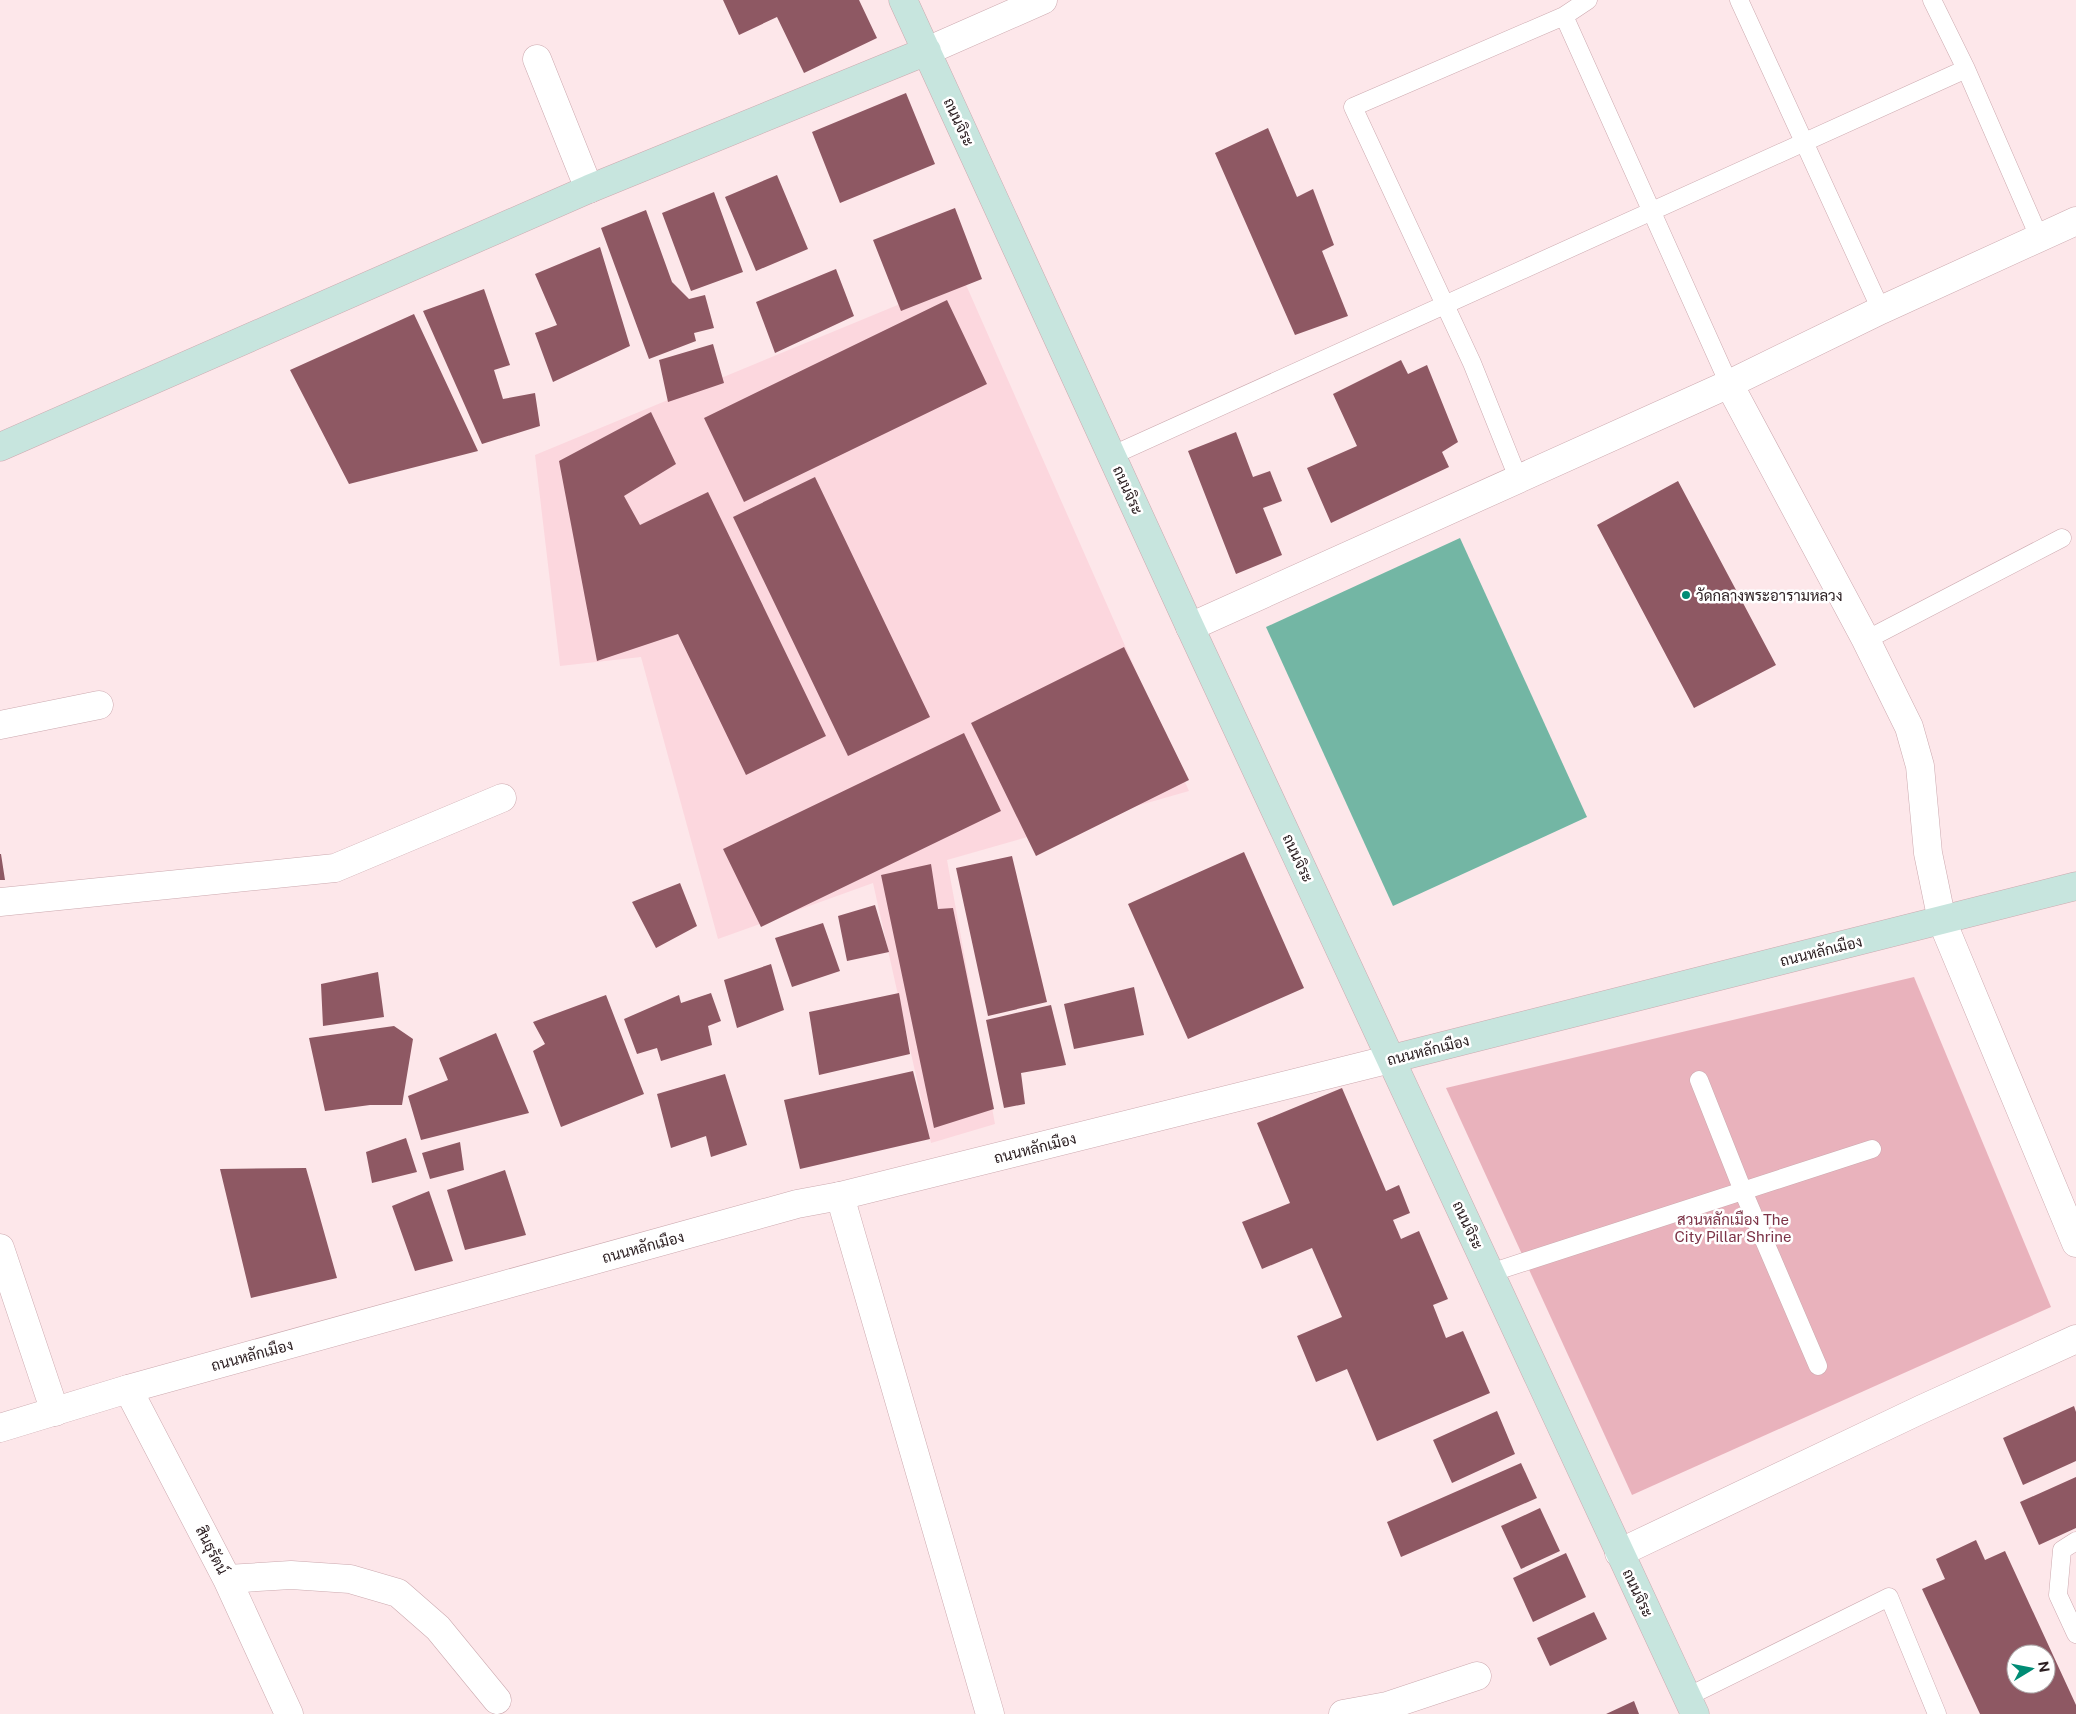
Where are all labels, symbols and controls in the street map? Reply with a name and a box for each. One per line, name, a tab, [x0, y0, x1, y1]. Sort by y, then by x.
street label: ถนนจิระ	[940, 95, 978, 149]
street label: ถนนจิระ	[1110, 463, 1146, 517]
place label: วัดกลางพระอารามหลวง	[1696, 587, 1843, 604]
marker: วัดกลางพระอารามหลวง	[1680, 589, 1692, 601]
street label: ถนนจิระ	[1279, 831, 1317, 885]
street label: ถนนหลักเมือง	[1778, 932, 1864, 969]
street label: ถนนหลักเมือง	[1385, 1031, 1471, 1068]
street label: ถนนหลักเมือง	[992, 1129, 1078, 1166]
street label: ถนนจิระ	[1449, 1198, 1487, 1252]
park label: สวนหลักเมือง The City Pillar Shrine	[1675, 1210, 1791, 1245]
street label: ถนนหลักเมือง	[600, 1227, 686, 1266]
street label: ถนนหลักเมือง	[209, 1335, 295, 1374]
street label: สินธุรัตน์	[190, 1522, 232, 1579]
street label: ถนนจิระ	[1619, 1566, 1657, 1620]
north arrow	[2006, 1644, 2056, 1694]
text: N	[2035, 1660, 2053, 1674]

